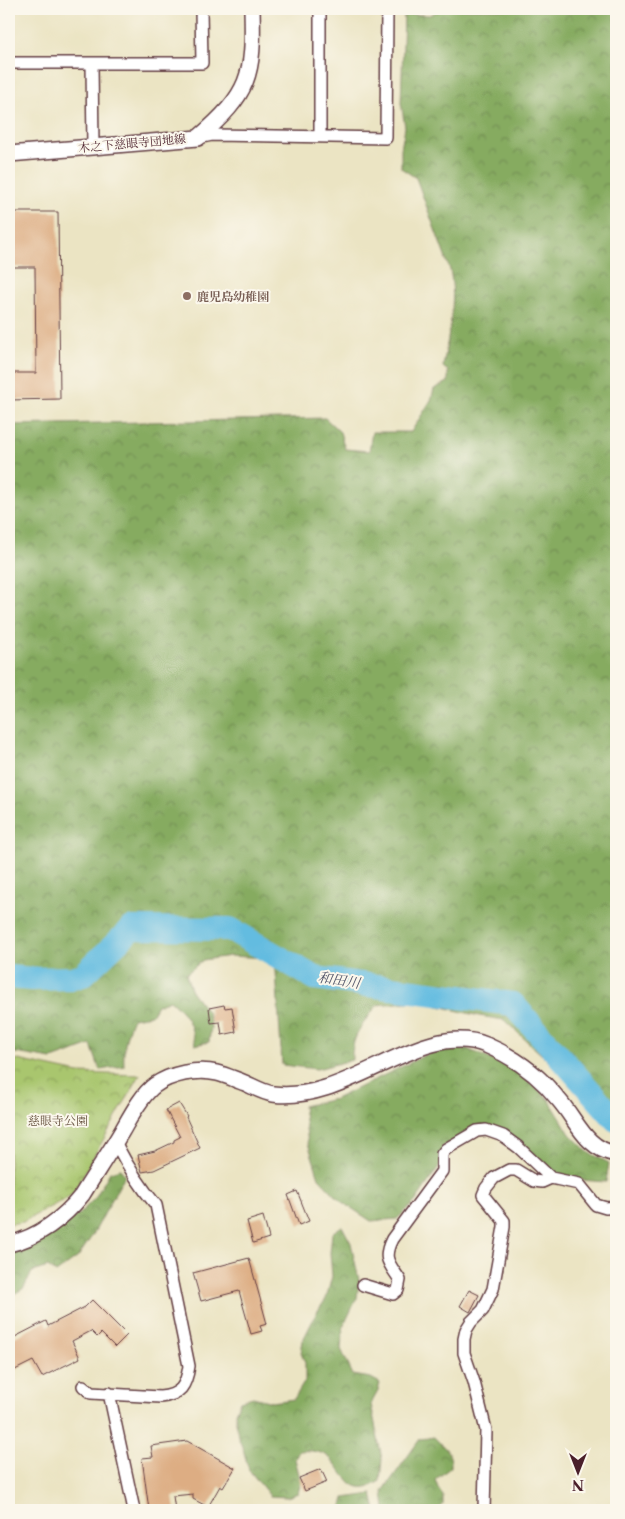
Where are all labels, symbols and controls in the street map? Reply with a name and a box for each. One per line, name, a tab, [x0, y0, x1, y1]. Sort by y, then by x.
street label: 木之下慈眼寺団地線	[78, 131, 186, 155]
place label: 鹿児島幼稚園	[197, 289, 269, 304]
marker: 鹿児島幼稚園	[181, 290, 193, 302]
water label: 和田川	[317, 968, 363, 992]
park label: 慈眼寺公園	[28, 1113, 88, 1128]
north arrow	[552, 1446, 602, 1496]
text: N	[572, 1476, 584, 1494]

